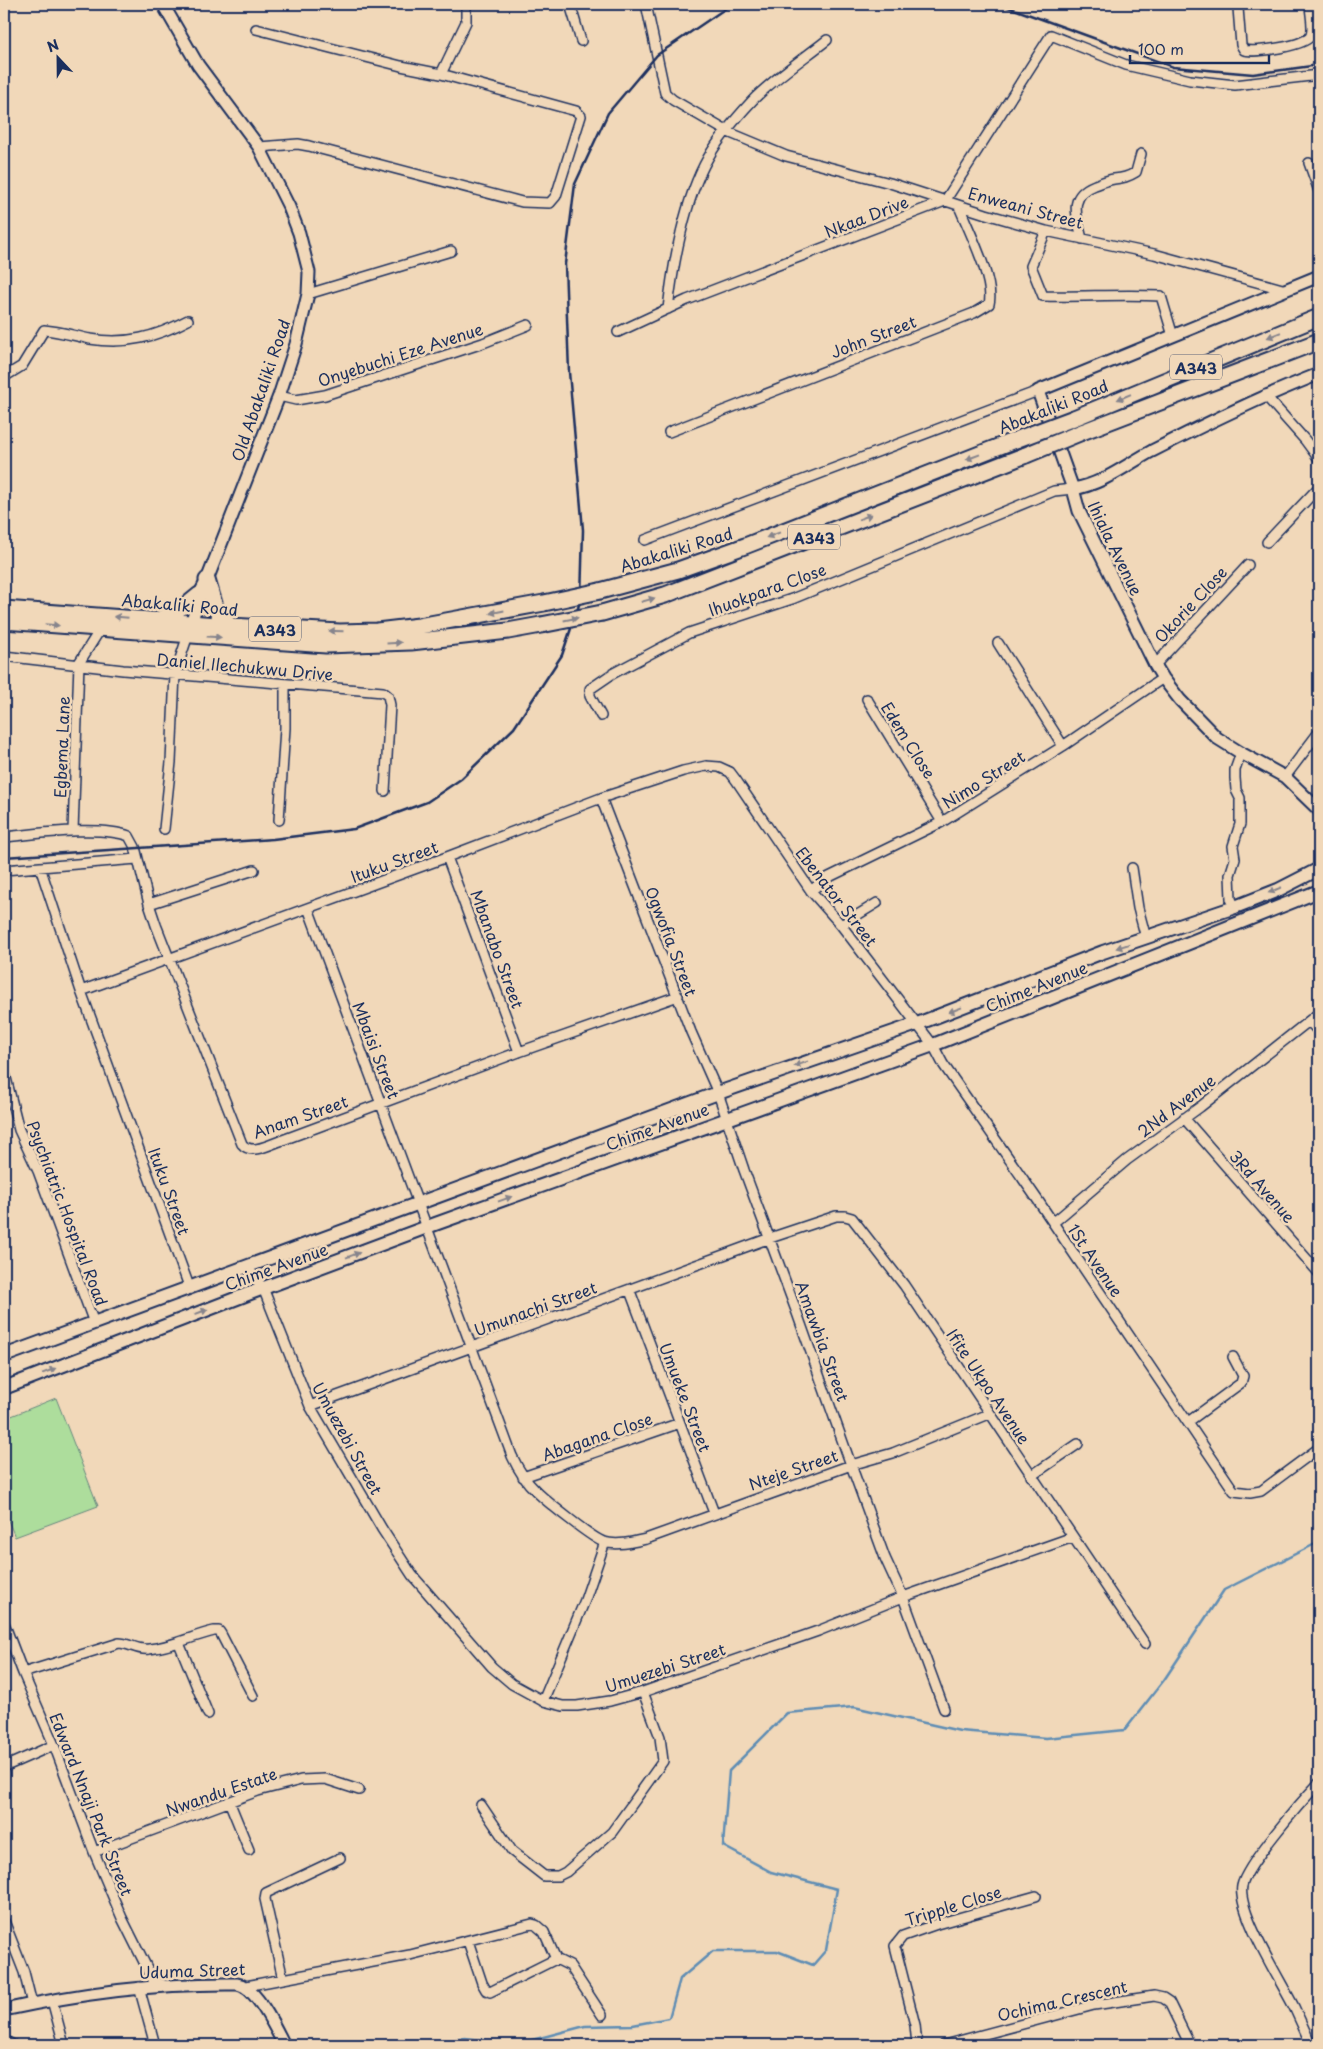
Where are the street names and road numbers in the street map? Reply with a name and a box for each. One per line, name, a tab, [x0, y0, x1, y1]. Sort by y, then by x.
street label: Enweani Street	[966, 180, 1087, 234]
street label: Nkaa Drive	[820, 189, 912, 243]
street label: John Street	[827, 308, 920, 363]
street label: Old Abakaliki Road	[224, 316, 296, 464]
street label: Onyebuchi Eze Avenue	[314, 316, 486, 392]
road number: A343	[1170, 354, 1222, 380]
street label: Abakaliki Road	[994, 373, 1112, 439]
street label: Ihiala Avenue	[1083, 497, 1149, 600]
street label: Abakaliki Road	[617, 520, 735, 578]
road number: A343	[788, 524, 840, 550]
street label: Ihuokpara Close	[705, 557, 829, 621]
street label: Okorie Close	[1148, 560, 1232, 648]
street label: Abakaliki Road	[121, 587, 239, 621]
road number: A343	[249, 616, 301, 642]
street label: Daniel Ilechukwu Drive	[156, 646, 334, 686]
street label: Egbema Lane	[47, 696, 75, 798]
street label: Edem Close	[876, 697, 942, 783]
street label: Nimo Street	[937, 744, 1030, 814]
street label: Ituku Street	[347, 834, 442, 888]
street label: Ebenator Street	[790, 841, 884, 951]
street label: Ogwofia Street	[640, 883, 704, 1000]
street label: Mbanabo Street	[465, 886, 531, 1012]
street label: Chime Avenue	[981, 954, 1091, 1017]
street label: Mbaisi Street	[347, 998, 407, 1103]
street label: 2Nd Avenue	[1132, 1068, 1220, 1142]
street label: Anam Street	[249, 1088, 351, 1143]
street label: Chime Avenue	[602, 1096, 712, 1156]
street label: Psychiatric Hospital Road	[22, 1117, 114, 1309]
street label: Ituku Street	[143, 1144, 197, 1239]
street label: 3Rd Avenue	[1225, 1144, 1302, 1228]
street label: 1St Avenue	[1063, 1219, 1129, 1302]
street label: Chime Avenue	[221, 1236, 331, 1296]
street label: Umunachi Street	[470, 1275, 600, 1341]
street label: Amawbia Street	[790, 1277, 856, 1405]
street label: Ifite Ukpo Avenue	[941, 1323, 1037, 1449]
street label: Umueke Street	[654, 1339, 718, 1456]
street label: Umuezebi Street	[307, 1377, 389, 1499]
street label: Abagana Close	[539, 1406, 655, 1466]
street label: Nteje Street	[745, 1442, 841, 1495]
street label: Umuezebi Street	[602, 1636, 729, 1698]
street label: Edward Nnaji Park Street	[44, 1709, 140, 1899]
street label: Nwandu Estate	[162, 1761, 280, 1821]
street label: Tripple Close	[902, 1879, 1004, 1931]
street label: Uduma Street	[138, 1956, 246, 1984]
street label: Ochima Crescent	[995, 1973, 1130, 2027]

